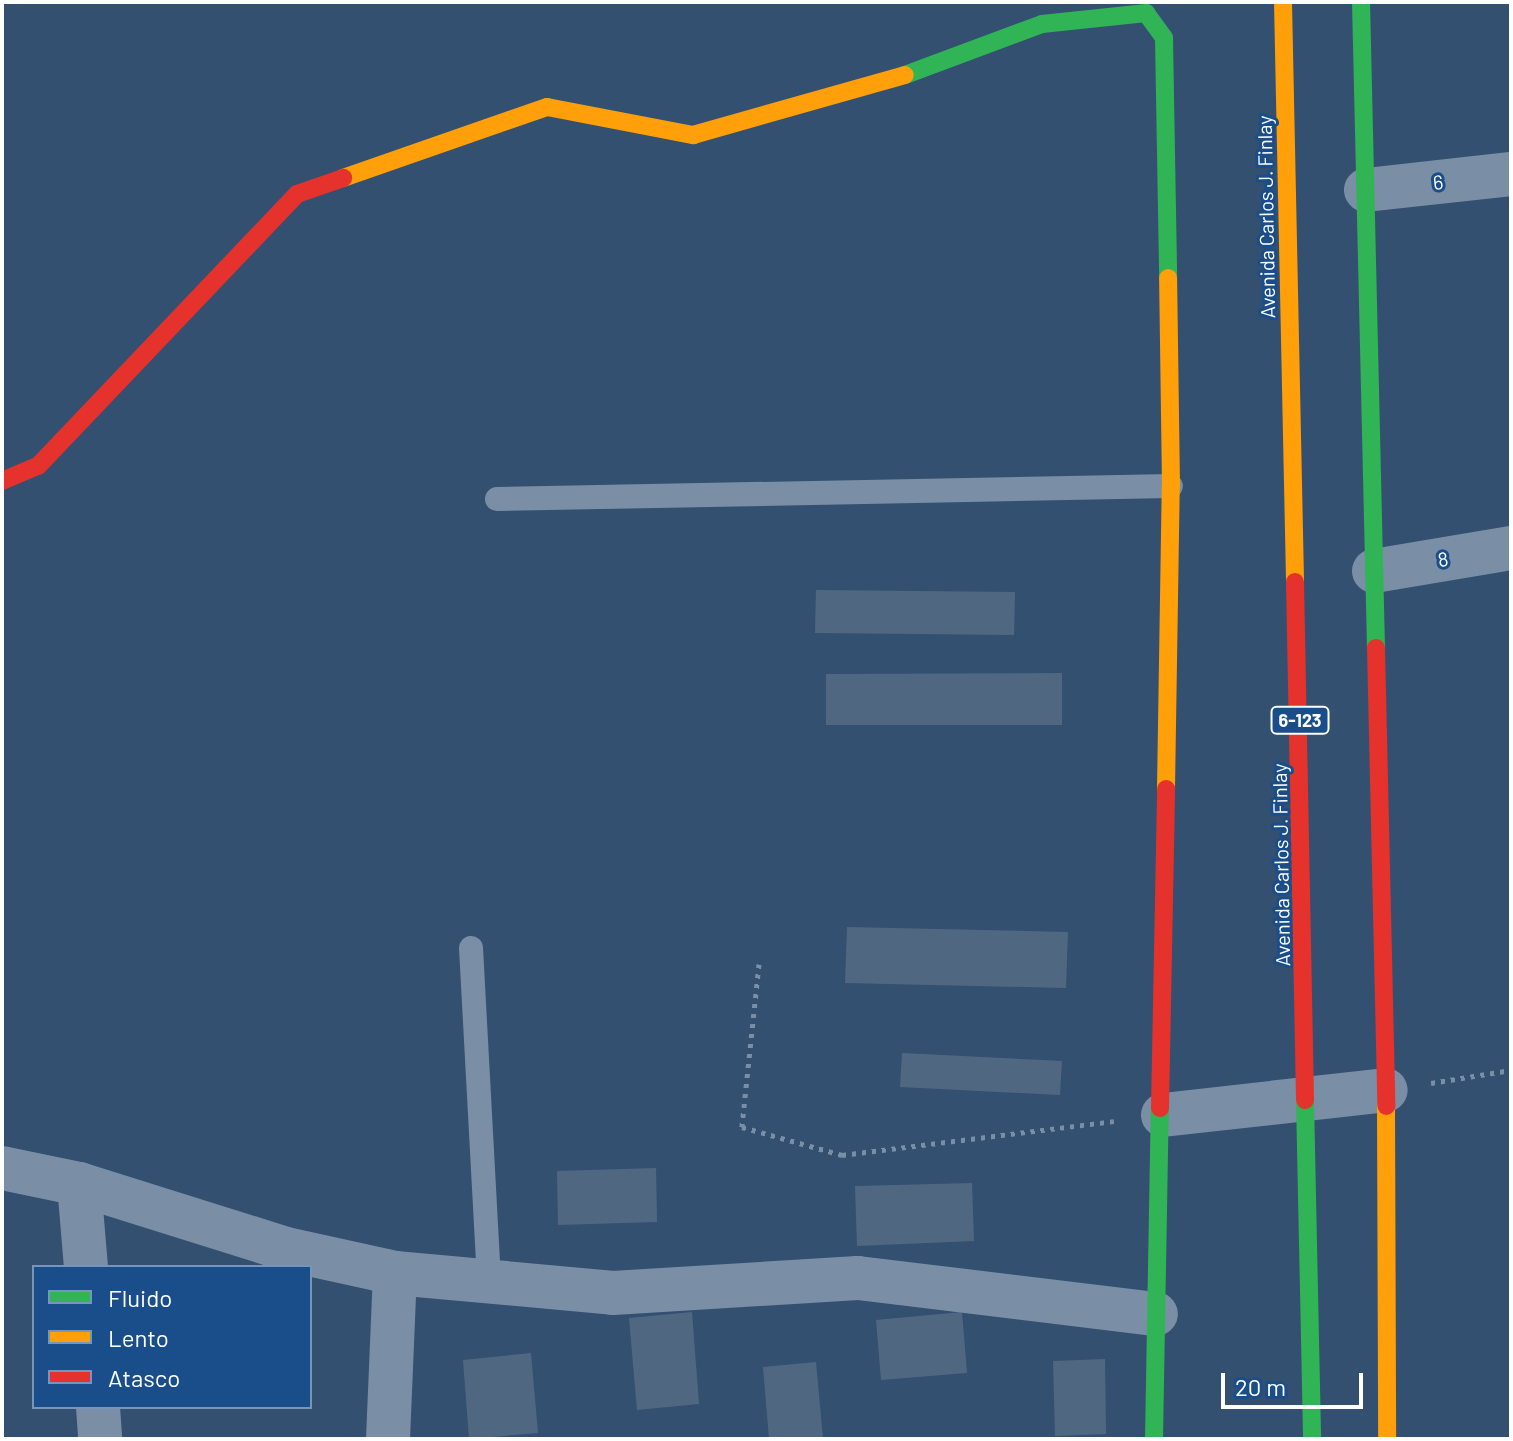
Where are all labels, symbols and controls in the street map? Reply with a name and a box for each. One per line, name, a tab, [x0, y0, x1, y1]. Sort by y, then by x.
street label: Avenida Carlos J. Finlay	[1252, 115, 1280, 319]
street label: 6	[1432, 170, 1444, 194]
street label: 8	[1436, 546, 1450, 572]
road number: 6-123	[1270, 706, 1330, 734]
street label: Avenida Carlos J. Finlay	[1267, 763, 1295, 967]
legend	[32, 1265, 312, 1409]
text: Fluido	[108, 1283, 172, 1312]
text: Lento	[108, 1323, 169, 1352]
scale bar	[1225, 1357, 1367, 1407]
text: Atasco	[108, 1363, 180, 1392]
text: 20 m	[1235, 1372, 1286, 1401]

